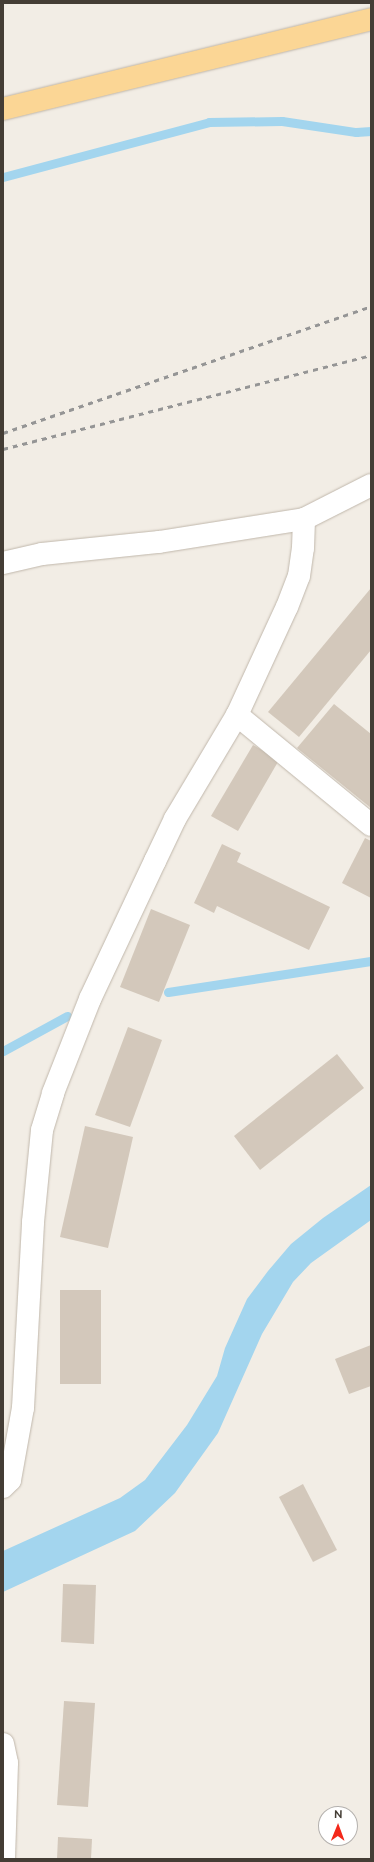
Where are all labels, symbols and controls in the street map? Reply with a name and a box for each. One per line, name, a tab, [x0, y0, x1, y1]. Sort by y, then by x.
north arrow	[318, 1806, 358, 1846]
text: N	[334, 1808, 343, 1821]

